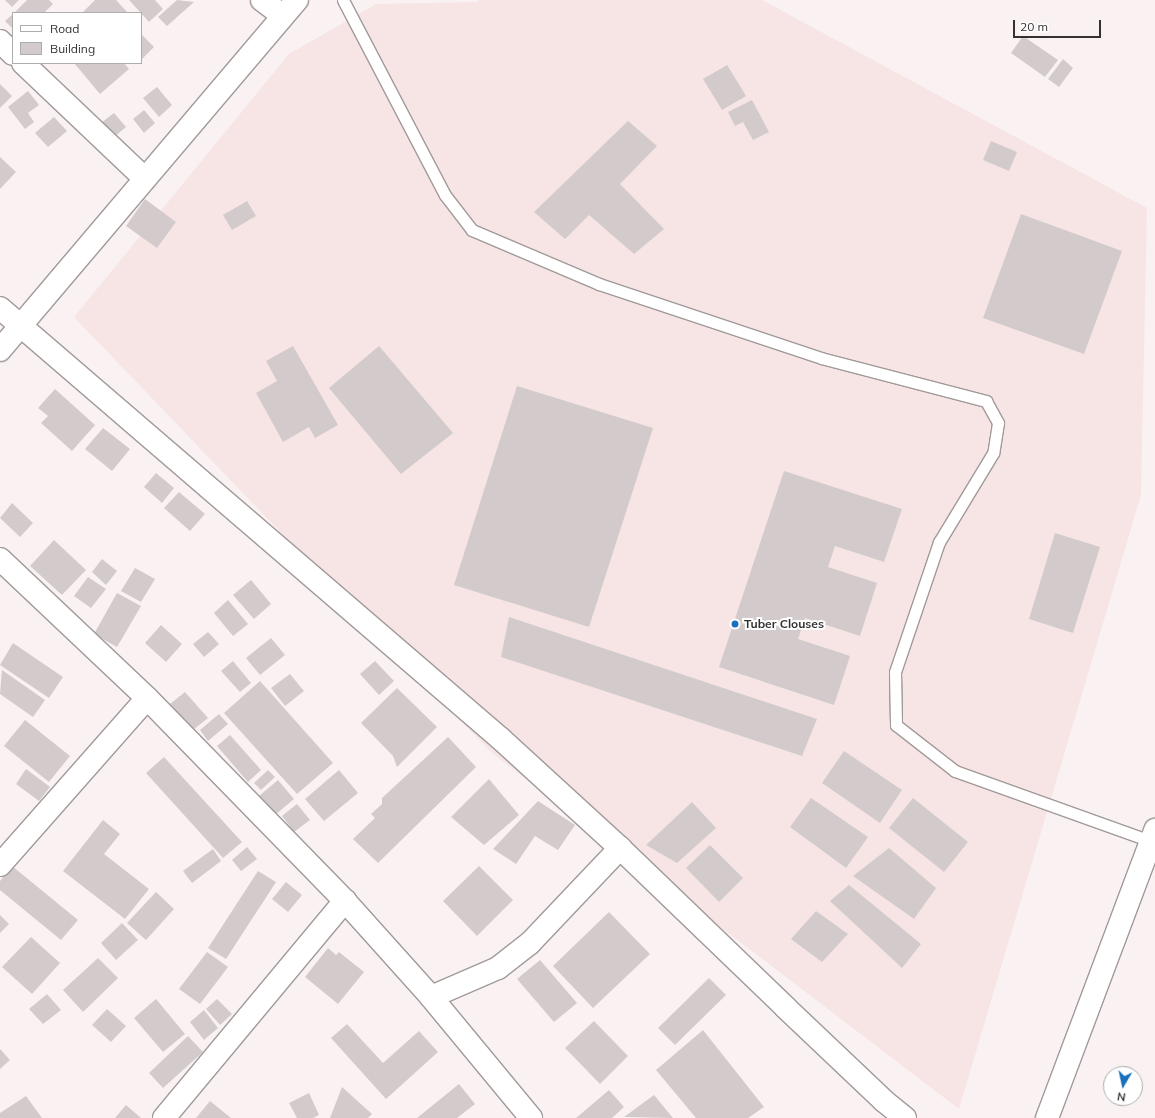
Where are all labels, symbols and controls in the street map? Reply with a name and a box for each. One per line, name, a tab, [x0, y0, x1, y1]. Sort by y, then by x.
legend	[12, 12, 142, 64]
scale bar	[1015, 12, 1103, 38]
text: 20 m	[1020, 19, 1048, 34]
text: Road	[50, 21, 79, 36]
text: Building	[50, 41, 95, 56]
place label: Tuber Clouses	[744, 617, 824, 631]
marker: Tuber Clouses	[729, 618, 741, 630]
north arrow	[1103, 1066, 1143, 1106]
text: N	[1116, 1089, 1126, 1104]

